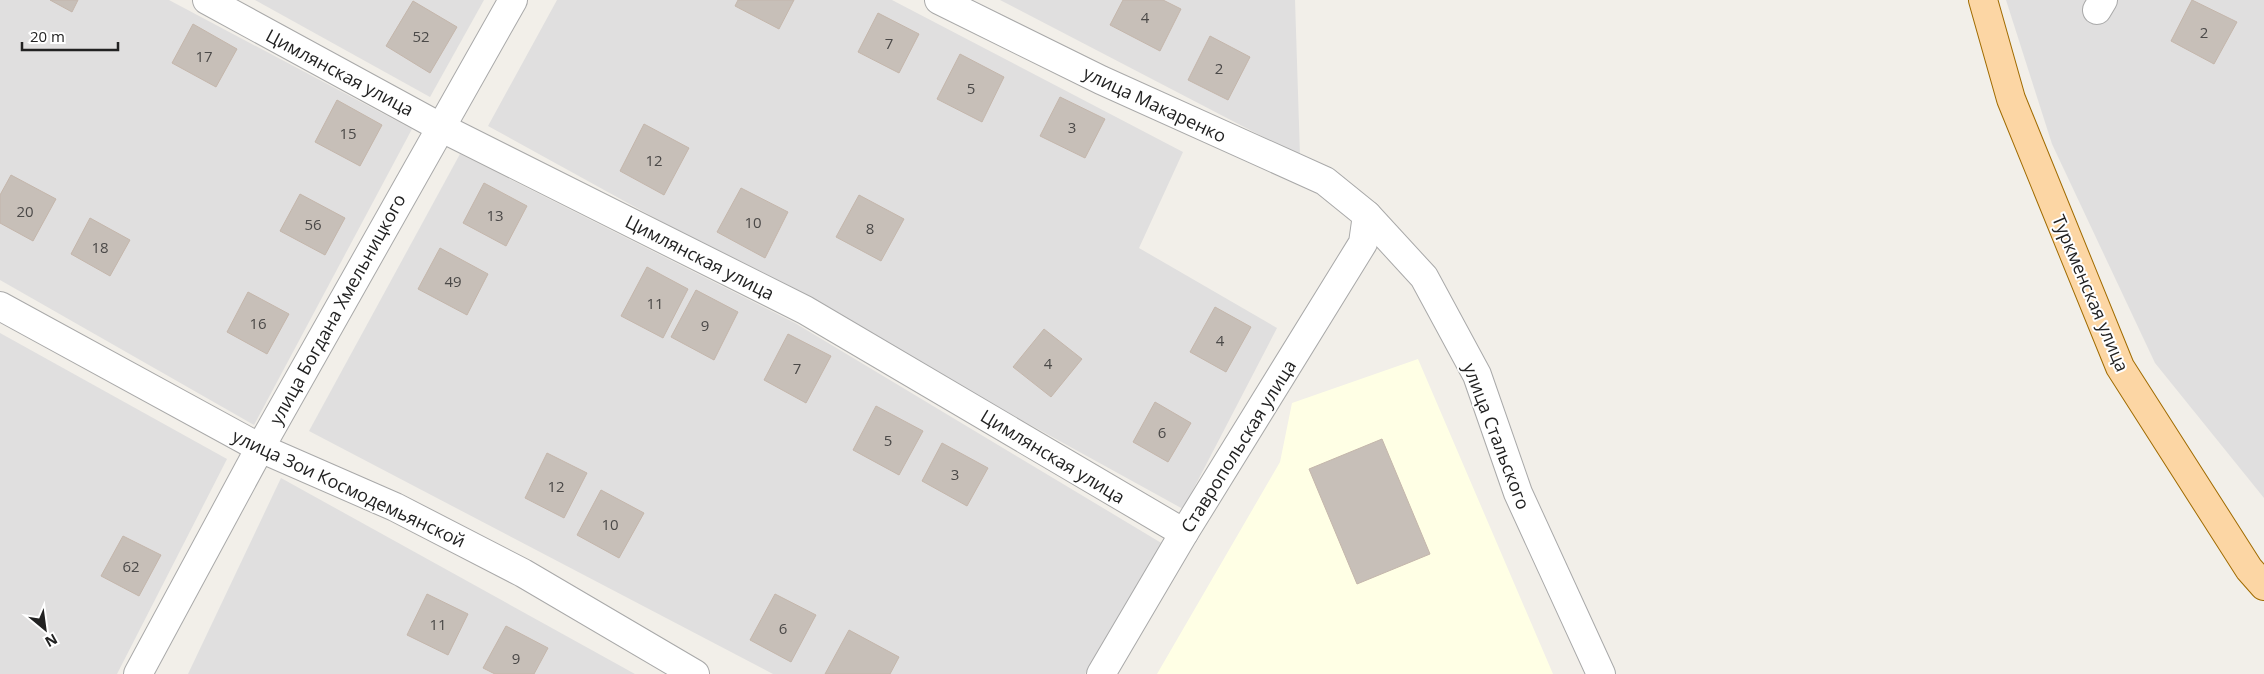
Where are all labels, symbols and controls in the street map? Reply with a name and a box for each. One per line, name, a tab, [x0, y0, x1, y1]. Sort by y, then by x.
house number: 4	[1141, 7, 1150, 27]
scale bar	[22, 20, 119, 52]
house number: 2	[2200, 22, 2208, 42]
street label: Цимлянская улица	[262, 23, 418, 121]
text: 20 m	[30, 26, 65, 46]
house number: 52	[412, 26, 430, 46]
house number: 7	[885, 33, 893, 53]
house number: 17	[195, 46, 213, 66]
house number: 2	[1215, 58, 1223, 78]
street label: улица Макаренко	[1080, 60, 1230, 148]
house number: 5	[967, 78, 975, 98]
house number: 3	[1068, 117, 1076, 137]
house number: 15	[339, 123, 357, 143]
house number: 12	[645, 150, 663, 170]
street label: улица Богдана Хмельницкого	[263, 189, 411, 429]
house number: 20	[16, 201, 34, 221]
house number: 13	[486, 205, 504, 225]
street label: Цимлянская улица	[621, 209, 779, 305]
street label: Туркменская улица	[2047, 211, 2135, 375]
house number: 10	[744, 212, 762, 232]
house number: 56	[304, 214, 322, 234]
house number: 8	[866, 218, 874, 238]
house number: 18	[91, 237, 109, 257]
house number: 49	[444, 271, 462, 291]
house number: 11	[646, 293, 664, 313]
house number: 16	[249, 313, 267, 333]
house number: 9	[701, 315, 709, 335]
house number: 4	[1216, 330, 1225, 350]
house number: 4	[1044, 353, 1053, 373]
street label: Ставропольская улица	[1175, 355, 1301, 537]
house number: 7	[793, 358, 801, 378]
street label: улица Стальского	[1458, 359, 1536, 513]
street label: Цимлянская улица	[976, 403, 1130, 509]
house number: 6	[1158, 422, 1166, 442]
street label: улица Зои Космодемьянской	[229, 423, 469, 553]
house number: 5	[884, 430, 892, 450]
house number: 3	[951, 464, 959, 484]
house number: 12	[547, 476, 565, 496]
house number: 10	[601, 514, 619, 534]
house number: 62	[122, 556, 140, 576]
north arrow	[20, 604, 70, 654]
house number: 11	[429, 614, 447, 634]
house number: 6	[779, 618, 787, 638]
text: N	[42, 630, 61, 652]
house number: 9	[512, 648, 520, 668]

